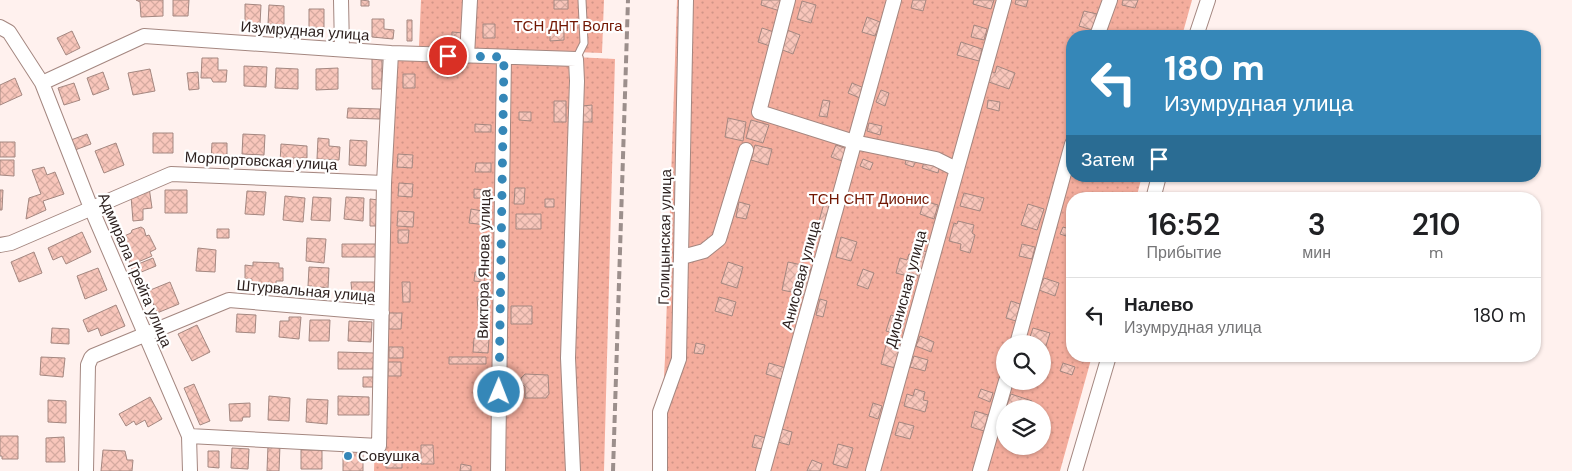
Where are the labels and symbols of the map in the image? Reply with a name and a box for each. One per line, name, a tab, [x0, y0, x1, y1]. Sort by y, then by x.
park label: ТСН ДНТ Волга	[513, 16, 623, 36]
street label: Изумрудная улица	[240, 17, 371, 46]
pin	[427, 35, 469, 77]
street label: Морпортовская улица	[184, 147, 338, 175]
street label: Голицынская улица	[654, 168, 676, 305]
street label: Виктора Янова улица	[473, 188, 495, 339]
park label: ТСН СНТ Дионис	[809, 189, 930, 209]
street label: Адмирала Грейга улица	[93, 190, 177, 351]
street label: Анисовая улица	[777, 218, 825, 332]
street label: Дионисная улица	[881, 227, 931, 350]
street label: Штурвальная улица	[236, 275, 377, 307]
position arrow	[472, 365, 524, 417]
place label: Совушка	[358, 446, 420, 466]
marker: Совушка	[342, 450, 354, 462]

